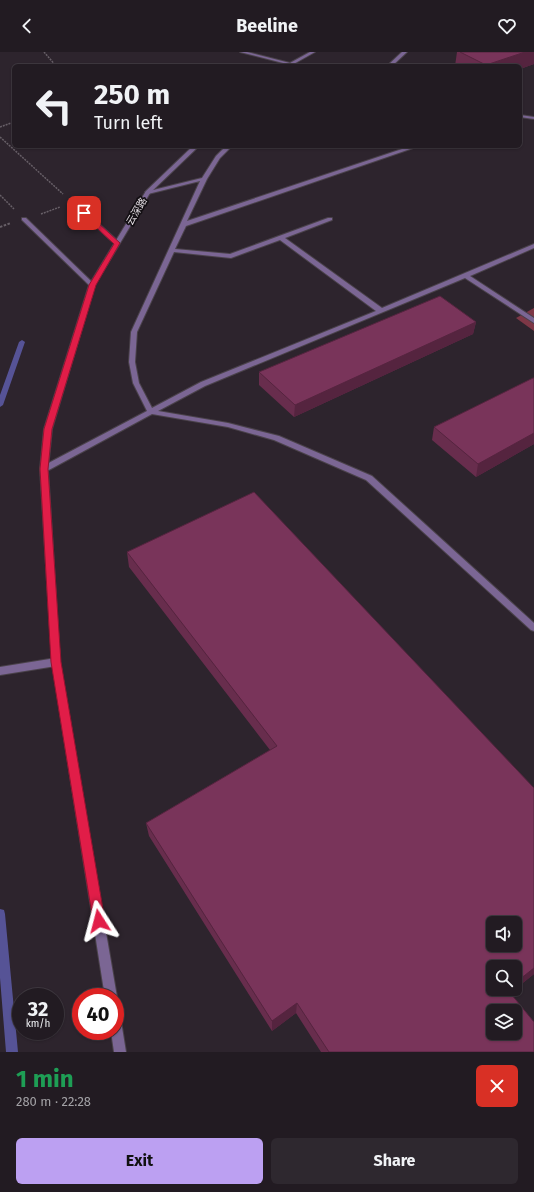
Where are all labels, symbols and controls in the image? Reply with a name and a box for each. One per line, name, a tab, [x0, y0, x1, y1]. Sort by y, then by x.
icon: back	[16, 15, 38, 37]
text: Beeline	[236, 15, 298, 37]
icon: heart	[496, 15, 518, 37]
text: 250 m	[94, 78, 170, 111]
icon: left	[28, 80, 80, 132]
text: Turn left	[94, 112, 163, 134]
pin	[67, 196, 101, 230]
street label: 云深路	[124, 196, 150, 227]
icon: arrive	[73, 202, 95, 224]
position arrow	[78, 900, 120, 942]
map controls	[486, 916, 522, 1040]
button: sound	[486, 916, 522, 952]
button: search	[486, 960, 522, 996]
speed limit sign: 40	[72, 988, 124, 1040]
text: 32	[28, 997, 48, 1021]
button: layers	[486, 1004, 522, 1040]
text: km/h	[26, 1018, 50, 1030]
text: 1 min	[16, 1065, 74, 1093]
button: close	[476, 1065, 518, 1107]
text: 280 m · 22:28	[16, 1094, 91, 1109]
button: Exit	[16, 1138, 263, 1184]
button: Share	[271, 1138, 518, 1184]

